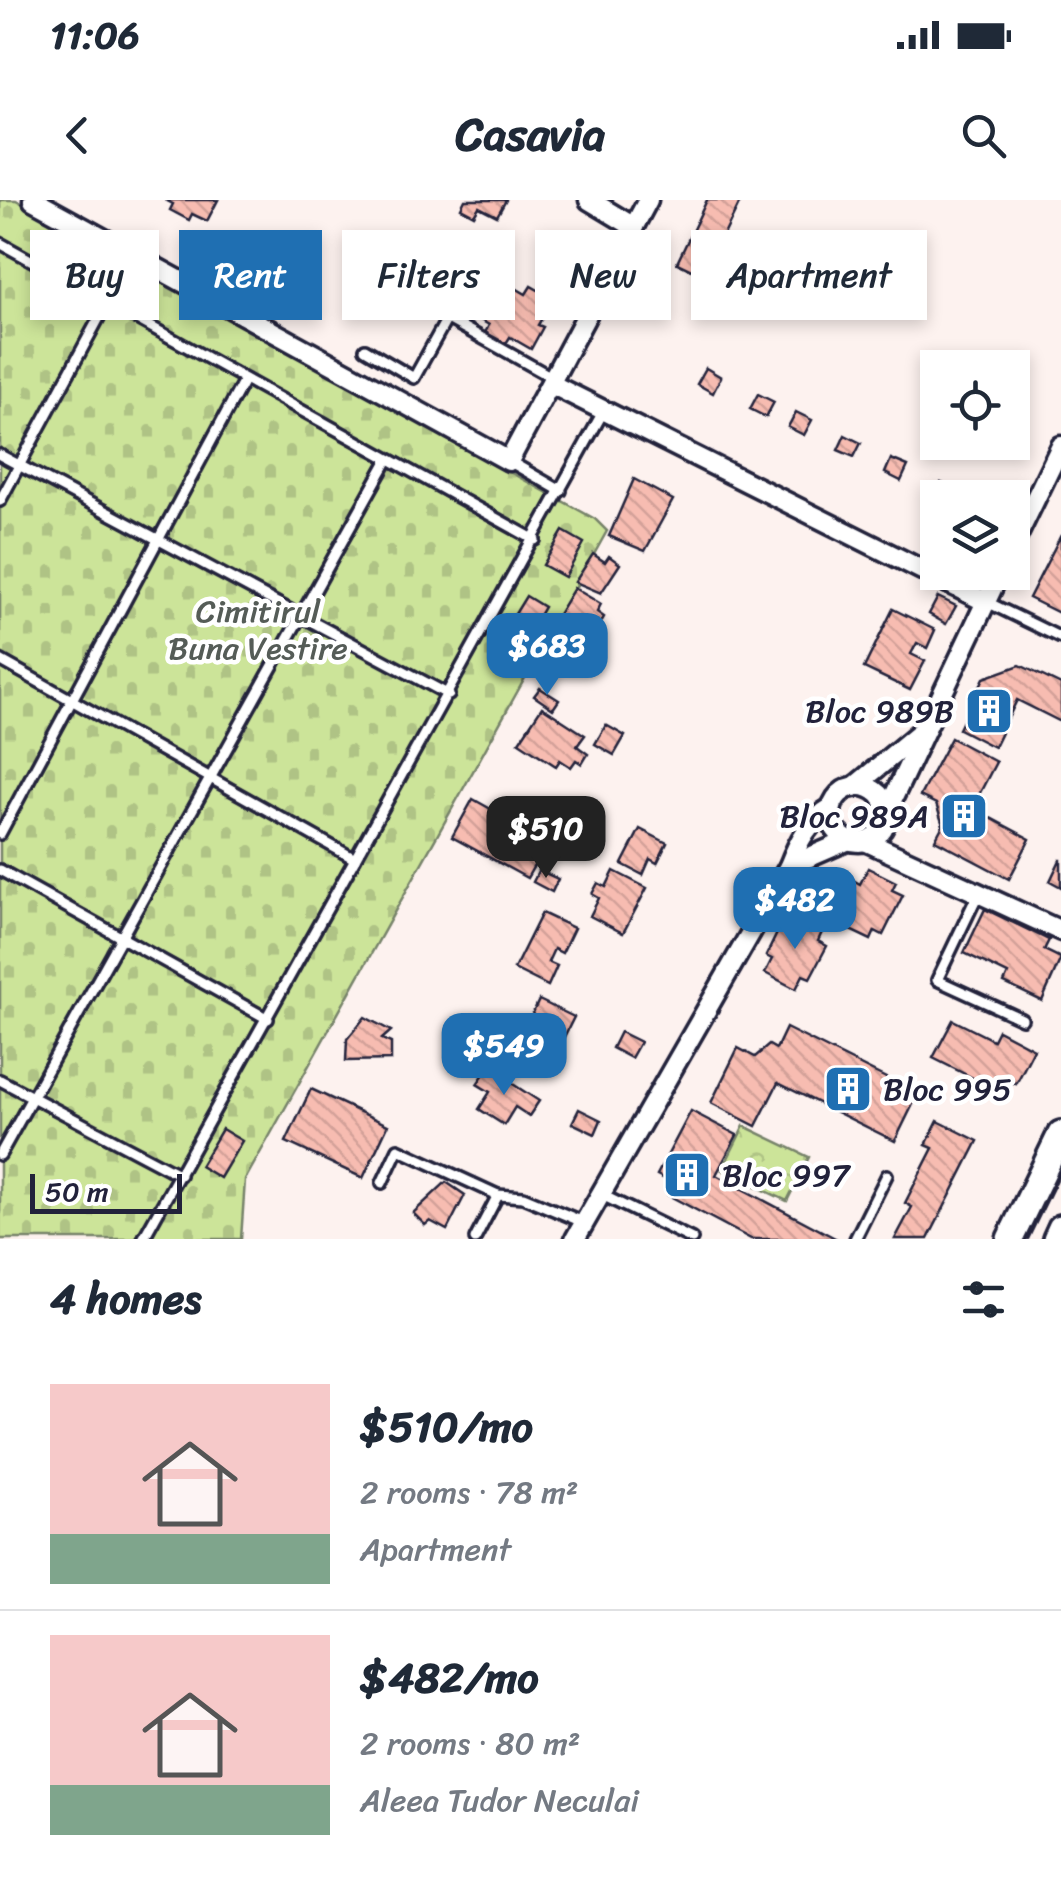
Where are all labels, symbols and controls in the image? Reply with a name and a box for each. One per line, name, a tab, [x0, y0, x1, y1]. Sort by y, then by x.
text: 11:06	[50, 2, 140, 69]
text: Casavia	[456, 95, 605, 175]
icon: back	[50, 108, 105, 163]
icon: search	[956, 108, 1011, 163]
chip: Buy	[30, 230, 159, 320]
chip: Rent	[179, 230, 322, 320]
chip: Filters	[342, 230, 515, 320]
chip: New	[535, 230, 671, 320]
chip: Apartment	[691, 230, 927, 320]
map controls	[920, 350, 1030, 590]
button: locate	[920, 350, 1030, 460]
button: layers	[920, 480, 1030, 590]
park label: Cimitirul Buna Vestire	[168, 583, 348, 677]
pin: $683	[488, 613, 606, 698]
text: $683	[509, 617, 585, 674]
place label: Bloc 989B	[805, 683, 954, 740]
building icon: Bloc 989B	[963, 685, 1015, 737]
place label: Bloc 989A	[780, 788, 929, 845]
building icon: Bloc 989A	[938, 790, 990, 842]
pin: $510	[487, 796, 605, 881]
text: $510	[508, 800, 584, 857]
pin: $482	[736, 867, 854, 952]
text: $482	[755, 871, 835, 928]
pin: $549	[445, 1013, 563, 1098]
text: $549	[464, 1017, 544, 1074]
place label: Bloc 995	[883, 1061, 1012, 1118]
building icon: Bloc 995	[822, 1063, 874, 1115]
place label: Bloc 997	[722, 1147, 851, 1204]
building icon: Bloc 997	[661, 1149, 713, 1201]
text: 50 m	[45, 1167, 109, 1216]
scale bar	[30, 1169, 182, 1214]
text: 4 homes	[50, 1262, 202, 1336]
icon: filters	[956, 1272, 1011, 1327]
text: $510/mo	[360, 1390, 533, 1464]
icon: home	[130, 1424, 250, 1544]
text: 2 rooms · 78 m²	[360, 1464, 578, 1521]
text: Apartment	[360, 1521, 511, 1578]
text: $482/mo	[360, 1641, 539, 1715]
icon: home	[130, 1675, 250, 1795]
text: 2 rooms · 80 m²	[360, 1715, 580, 1772]
text: Aleea Tudor Neculai	[360, 1772, 639, 1829]

